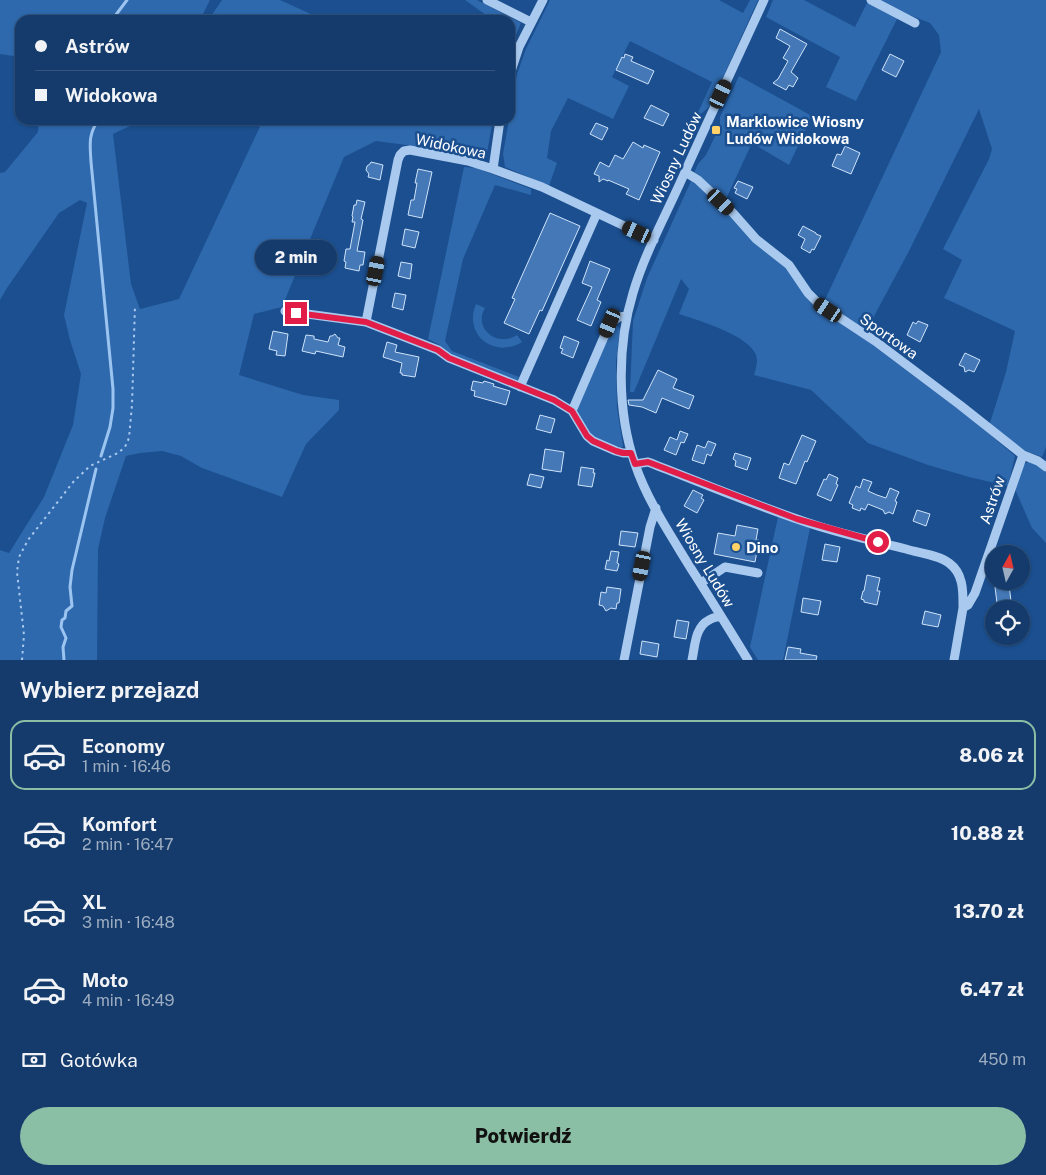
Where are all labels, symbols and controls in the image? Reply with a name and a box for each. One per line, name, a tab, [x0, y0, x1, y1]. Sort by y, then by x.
text: Astrów	[65, 35, 130, 57]
car	[707, 77, 734, 111]
text: Widokowa	[65, 84, 158, 106]
street label: Wiosny Ludów	[647, 109, 705, 207]
place label: Marklowice Wiosny Ludów Widokowa	[726, 113, 864, 147]
marker: Marklowice Wiosny Ludów Widokowa	[710, 124, 722, 136]
street label: Widokowa	[414, 130, 488, 162]
car	[704, 186, 737, 218]
car	[620, 219, 653, 245]
callout: 2 min	[255, 240, 337, 276]
text: 2 min	[275, 248, 317, 267]
car	[365, 255, 386, 287]
car	[811, 295, 844, 325]
route end	[285, 302, 307, 324]
car	[597, 306, 622, 340]
street label: Sportowa	[857, 310, 921, 362]
street label: Astrów	[976, 474, 1008, 526]
street label: Wiosny Ludów	[672, 516, 738, 611]
route start	[867, 531, 889, 553]
place label: Dino	[746, 539, 779, 556]
marker: Dino	[730, 541, 742, 553]
north arrow	[985, 545, 1030, 590]
map controls	[985, 545, 1030, 645]
car	[631, 550, 652, 582]
button: locate	[985, 600, 1030, 645]
text: Wybierz przejazd	[20, 677, 200, 703]
icon: car	[22, 733, 67, 778]
text: Economy	[82, 735, 165, 757]
text: 8.06 zł	[959, 744, 1024, 766]
text: 1 min · 16:46	[82, 757, 171, 776]
icon: car	[22, 811, 67, 856]
text: Komfort	[82, 813, 157, 835]
text: 10.88 zł	[951, 822, 1024, 844]
text: 2 min · 16:47	[82, 835, 174, 854]
icon: car	[22, 889, 67, 934]
text: XL	[82, 891, 107, 913]
text: 13.70 zł	[954, 900, 1024, 922]
text: 3 min · 16:48	[82, 913, 175, 932]
icon: car	[22, 967, 67, 1012]
text: Moto	[82, 969, 128, 991]
text: 6.47 zł	[960, 978, 1024, 1000]
text: 4 min · 16:49	[82, 991, 174, 1010]
icon: cash	[20, 1046, 48, 1074]
text: Gotówka	[60, 1049, 138, 1071]
text: 450 m	[978, 1050, 1026, 1069]
button: Potwierdź	[20, 1107, 1026, 1165]

